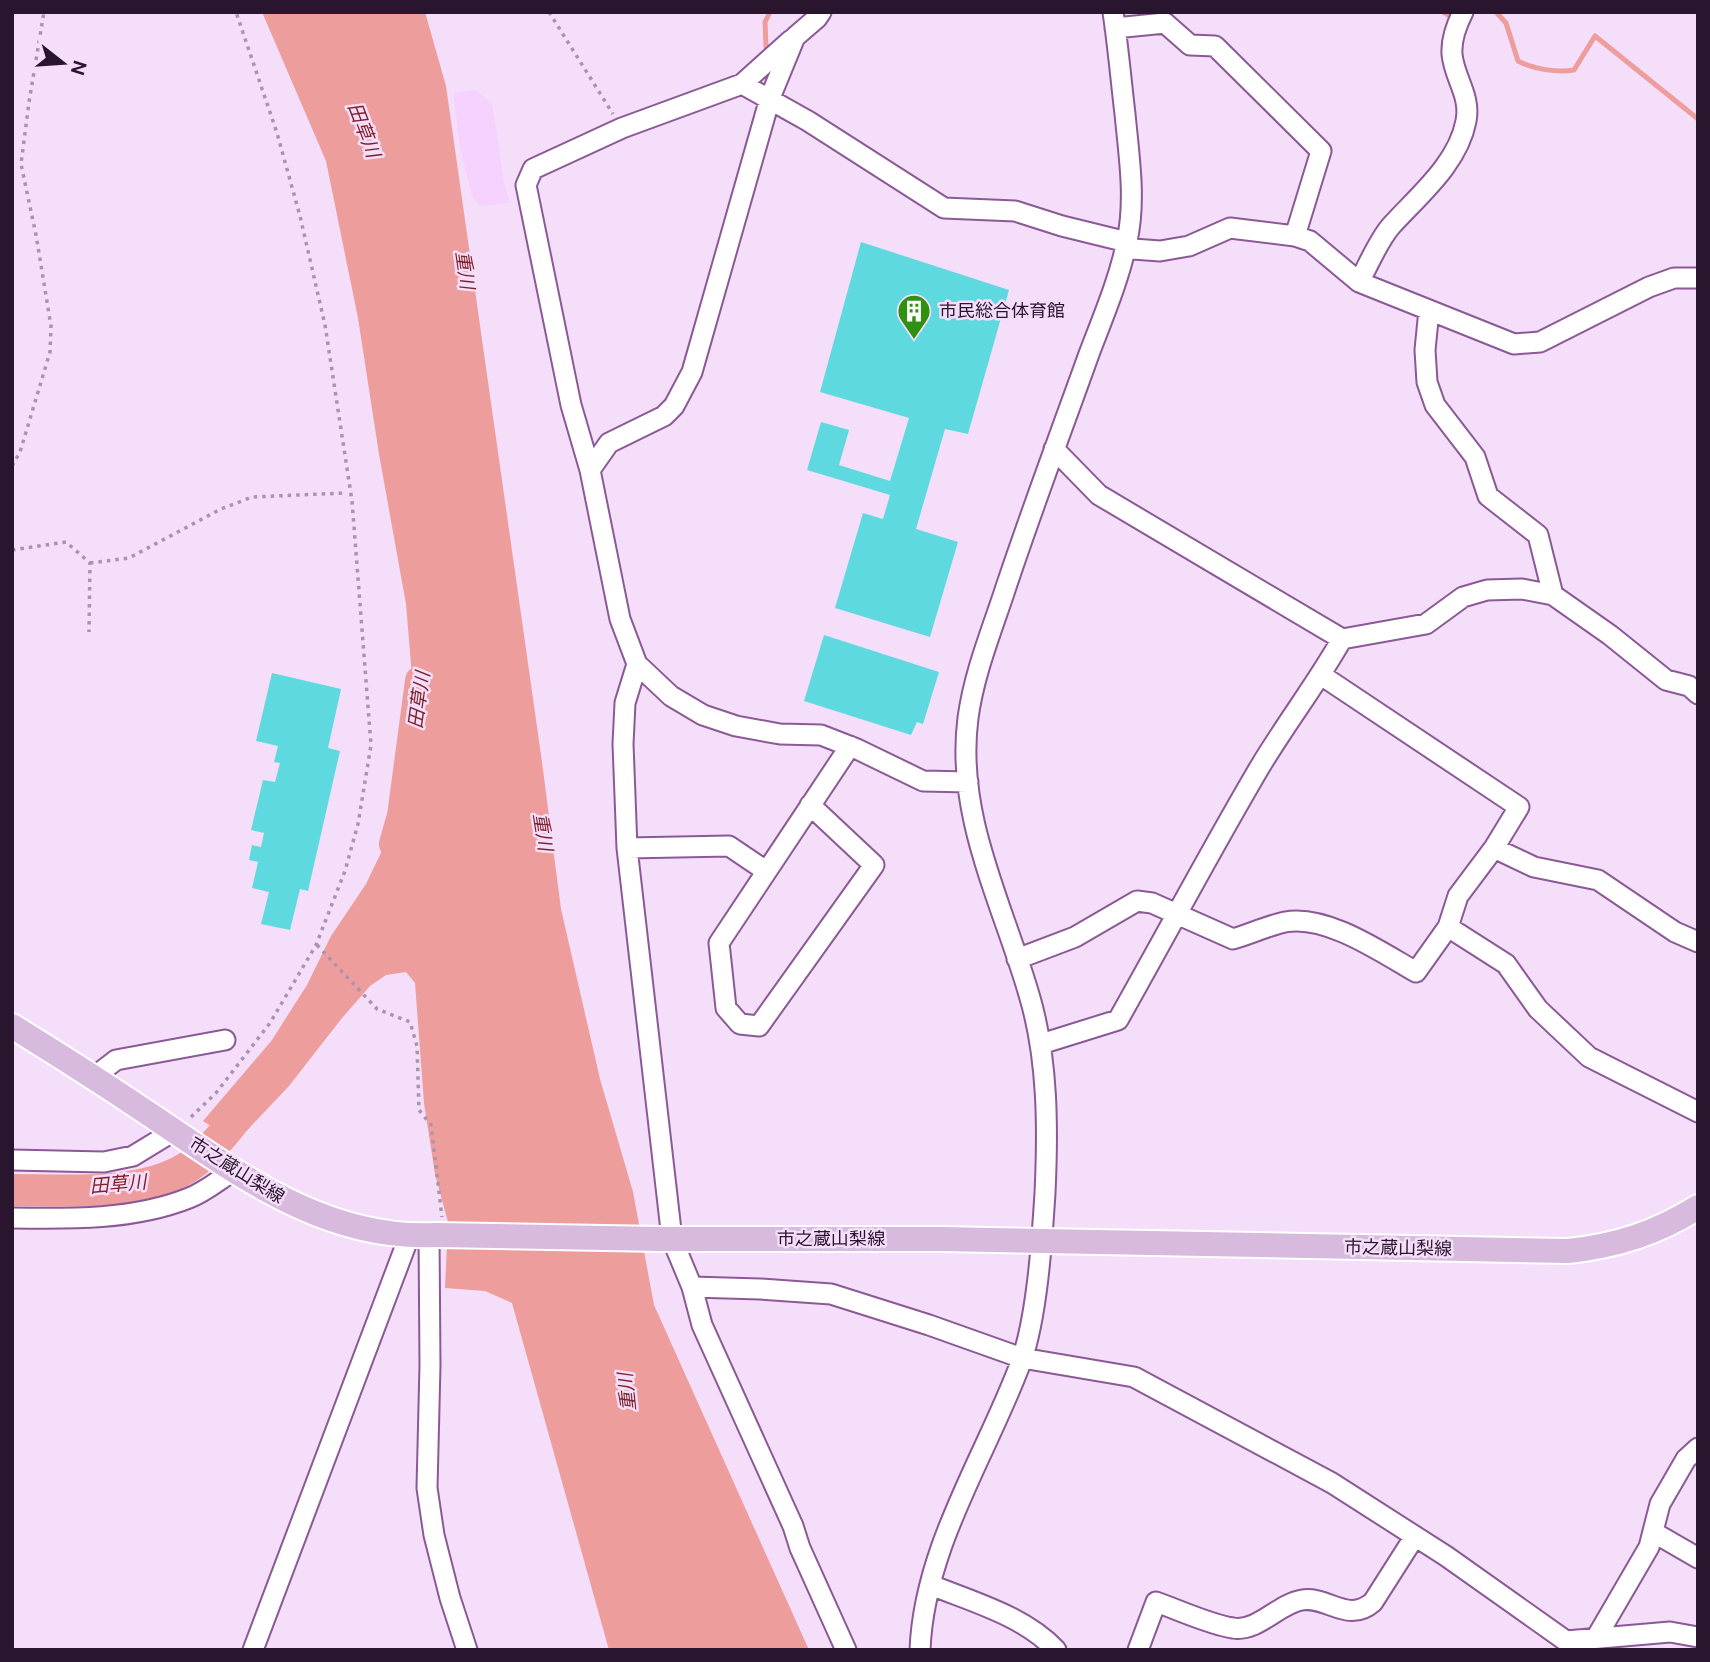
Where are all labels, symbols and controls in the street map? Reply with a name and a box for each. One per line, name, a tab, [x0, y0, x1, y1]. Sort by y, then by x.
north arrow	[28, 28, 98, 98]
text: N	[65, 58, 93, 78]
water label: 田草川	[342, 99, 387, 163]
water label: 重川	[450, 249, 480, 293]
building icon: 市民総合体育館	[895, 292, 933, 341]
place label: 市民総合体育館	[939, 299, 1065, 323]
water label: 田草川	[403, 668, 436, 730]
water label: 重川	[528, 811, 559, 855]
street label: 市之蔵山梨線	[185, 1131, 289, 1209]
water label: 田草川	[89, 1169, 149, 1199]
street label: 市之蔵山梨線	[777, 1227, 885, 1251]
street label: 市之蔵山梨線	[1344, 1235, 1452, 1261]
water label: 重川	[612, 1370, 641, 1412]

